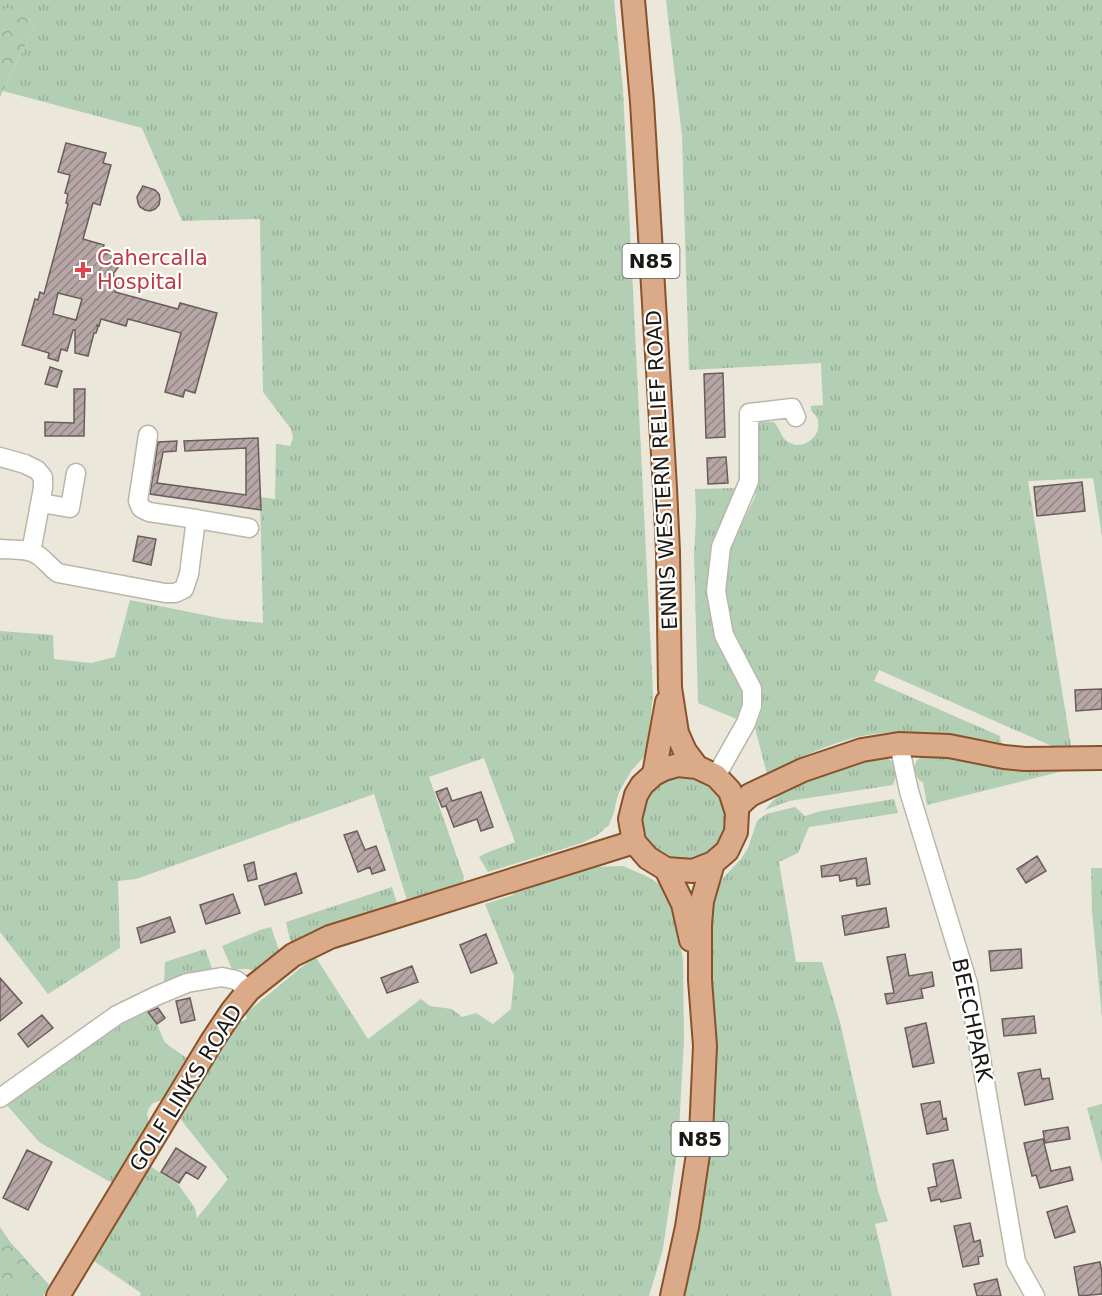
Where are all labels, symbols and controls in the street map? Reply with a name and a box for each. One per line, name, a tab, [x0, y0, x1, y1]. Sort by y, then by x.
road number: N85	[622, 244, 680, 278]
place label: Cahercalla Hospital	[97, 246, 208, 294]
marker: Cahercalla Hospital	[74, 261, 92, 279]
street label: ENNIS WESTERN RELIEF ROAD	[642, 309, 682, 631]
street label: BEECHPARK	[947, 956, 997, 1085]
street label: GOLF LINKS ROAD	[125, 1000, 247, 1176]
road number: N85	[672, 1122, 728, 1156]

